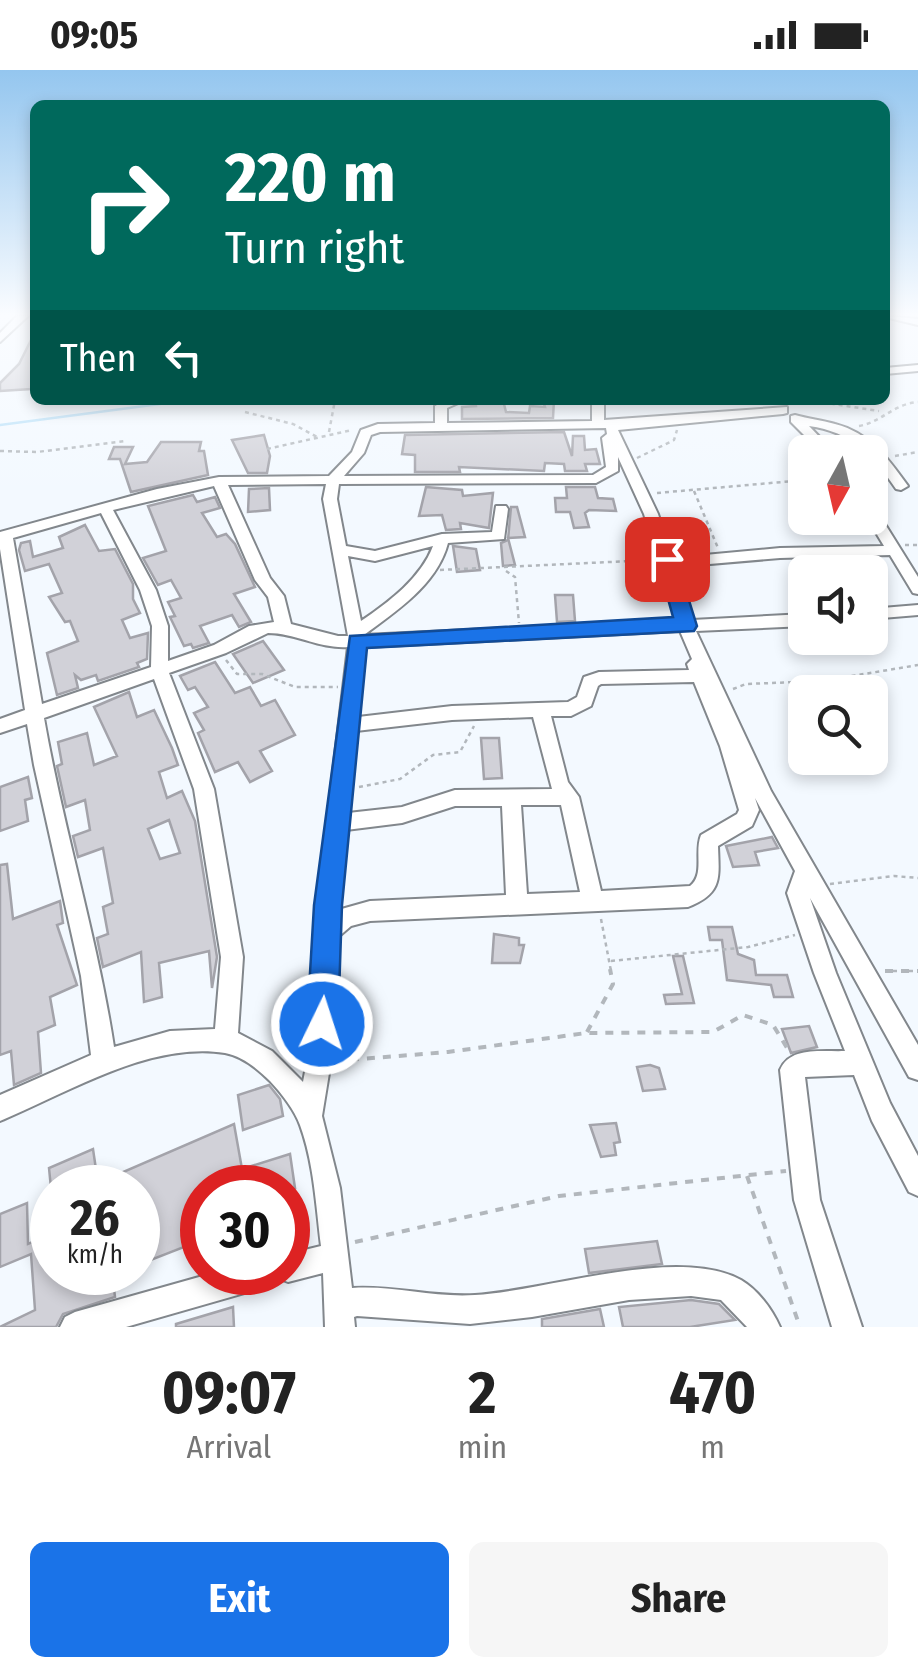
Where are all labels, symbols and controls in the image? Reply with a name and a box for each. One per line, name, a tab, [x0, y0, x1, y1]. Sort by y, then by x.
text: 09:05	[50, 12, 138, 58]
text: 220 m	[225, 136, 396, 220]
icon: right	[60, 140, 190, 270]
text: Turn right	[225, 221, 404, 275]
icon: left	[156, 330, 211, 385]
text: Then	[60, 335, 136, 381]
north arrow	[788, 435, 888, 535]
map controls	[788, 435, 888, 775]
pin	[625, 517, 710, 602]
icon: arrive	[640, 532, 695, 587]
button: sound	[788, 555, 888, 655]
button: search	[788, 675, 888, 775]
position arrow	[270, 972, 374, 1076]
speed limit sign: 30	[180, 1165, 310, 1295]
text: 26	[70, 1188, 120, 1248]
text: km/h	[67, 1240, 123, 1270]
text: 09:07	[162, 1357, 296, 1429]
text: 2	[469, 1357, 496, 1429]
text: 470	[669, 1357, 756, 1429]
text: Arrival	[186, 1428, 271, 1466]
text: min	[458, 1428, 507, 1466]
text: m	[700, 1428, 725, 1466]
button: Exit	[30, 1542, 449, 1657]
button: Share	[469, 1542, 888, 1657]

